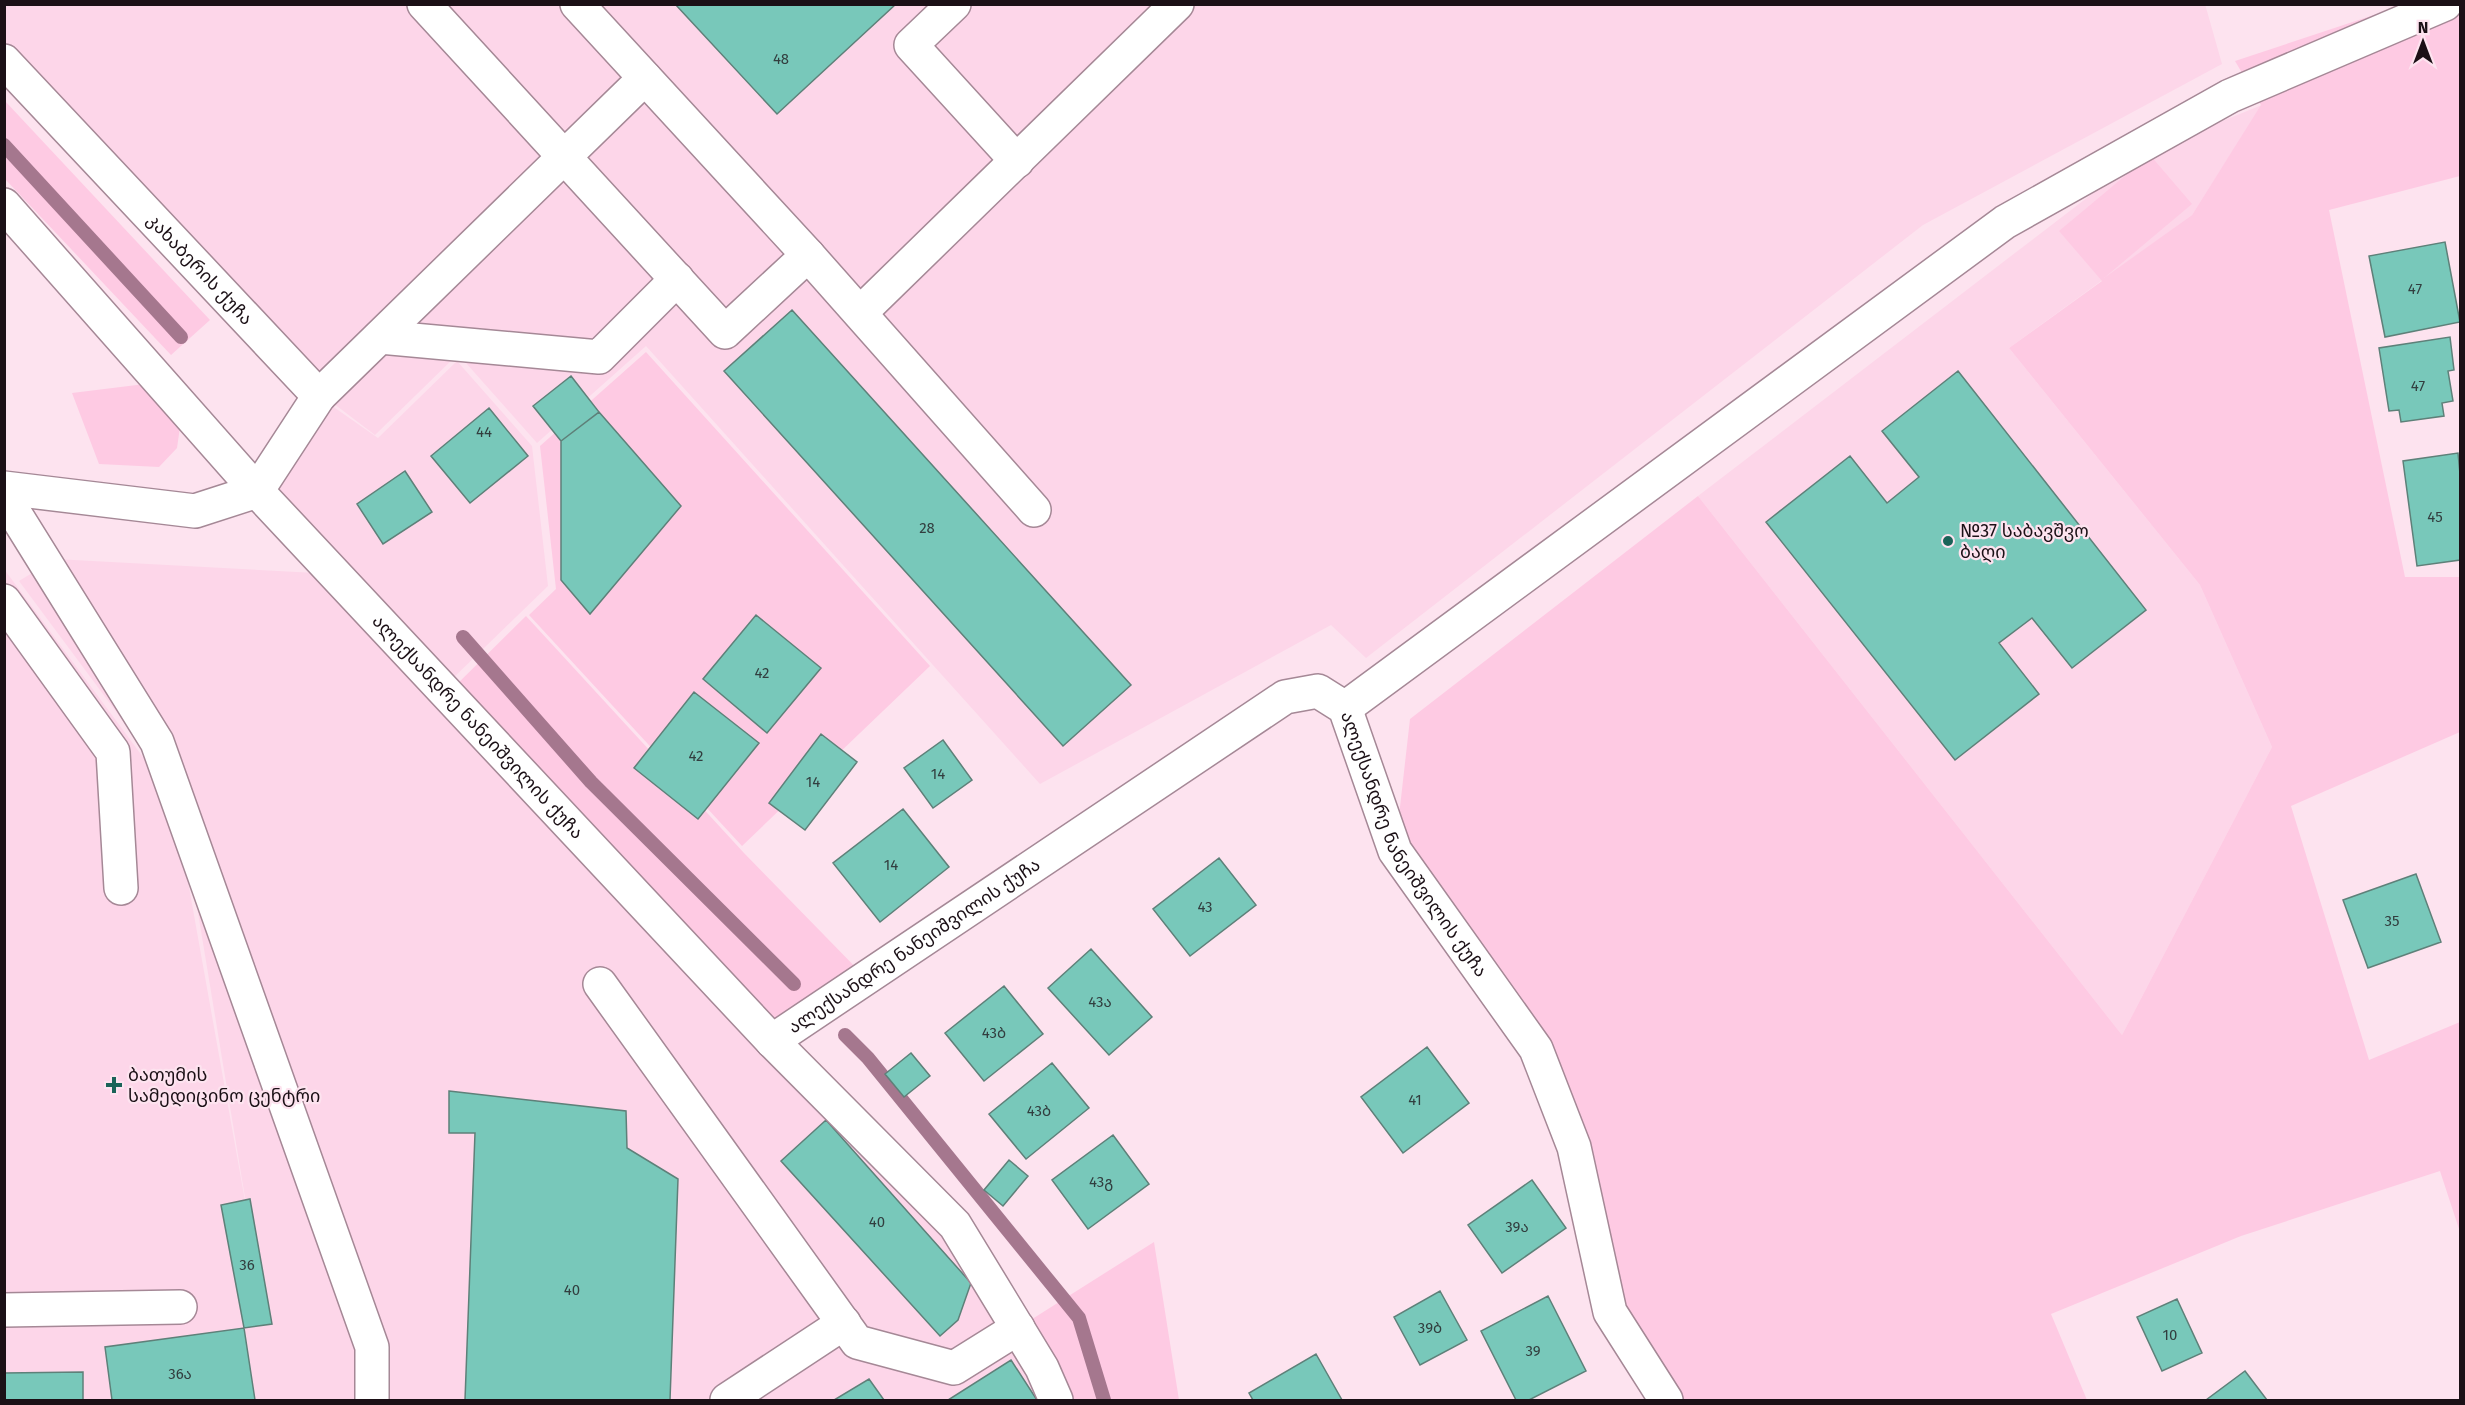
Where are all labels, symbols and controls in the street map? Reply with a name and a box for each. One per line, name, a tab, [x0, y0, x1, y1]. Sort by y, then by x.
north arrow	[2393, 12, 2453, 72]
text: N	[2418, 18, 2428, 37]
house number: 48	[773, 50, 789, 68]
street label: კახაბერის ქუჩა	[142, 209, 258, 330]
house number: 47	[2408, 280, 2422, 298]
house number: 47	[2411, 377, 2425, 395]
house number: 44	[476, 423, 492, 441]
house number: 45	[2427, 508, 2443, 526]
house number: 28	[919, 519, 935, 537]
place label: №37 საბავშვო ბაღი	[1960, 520, 2089, 563]
marker: №37 საბავშვო ბაღი	[1941, 534, 1955, 548]
street label: ალექსანდრე ნანეიშვილის ქუჩა	[368, 610, 588, 844]
house number: 42	[754, 664, 770, 682]
street label: ალექსანდრე ნანეიშვილის ქუჩა	[1336, 709, 1492, 981]
house number: 42	[688, 747, 704, 765]
house number: 14	[931, 765, 945, 783]
house number: 14	[806, 773, 820, 791]
street label: ალექსანდრე ნანეიშვილის ქუჩა	[784, 853, 1044, 1038]
house number: 14	[884, 856, 898, 874]
house number: 43	[1197, 898, 1213, 916]
house number: 35	[2384, 912, 2400, 930]
house number: 43ა	[1088, 993, 1112, 1011]
house number: 43ბ	[982, 1024, 1006, 1042]
place label: ბათუმის სამედიცინო ცენტრი	[128, 1064, 320, 1107]
marker: ბათუმის სამედიცინო ცენტრი	[105, 1076, 123, 1094]
house number: 41	[1408, 1091, 1422, 1109]
house number: 43ბ	[1027, 1102, 1051, 1120]
house number: 43გ	[1089, 1173, 1113, 1191]
house number: 40	[869, 1213, 885, 1231]
house number: 39ა	[1505, 1218, 1529, 1236]
house number: 36	[239, 1256, 255, 1274]
house number: 40	[564, 1281, 580, 1299]
house number: 39ბ	[1418, 1319, 1442, 1337]
house number: 10	[2163, 1326, 2177, 1344]
house number: 39	[1525, 1342, 1541, 1360]
house number: 36ა	[168, 1365, 192, 1383]

